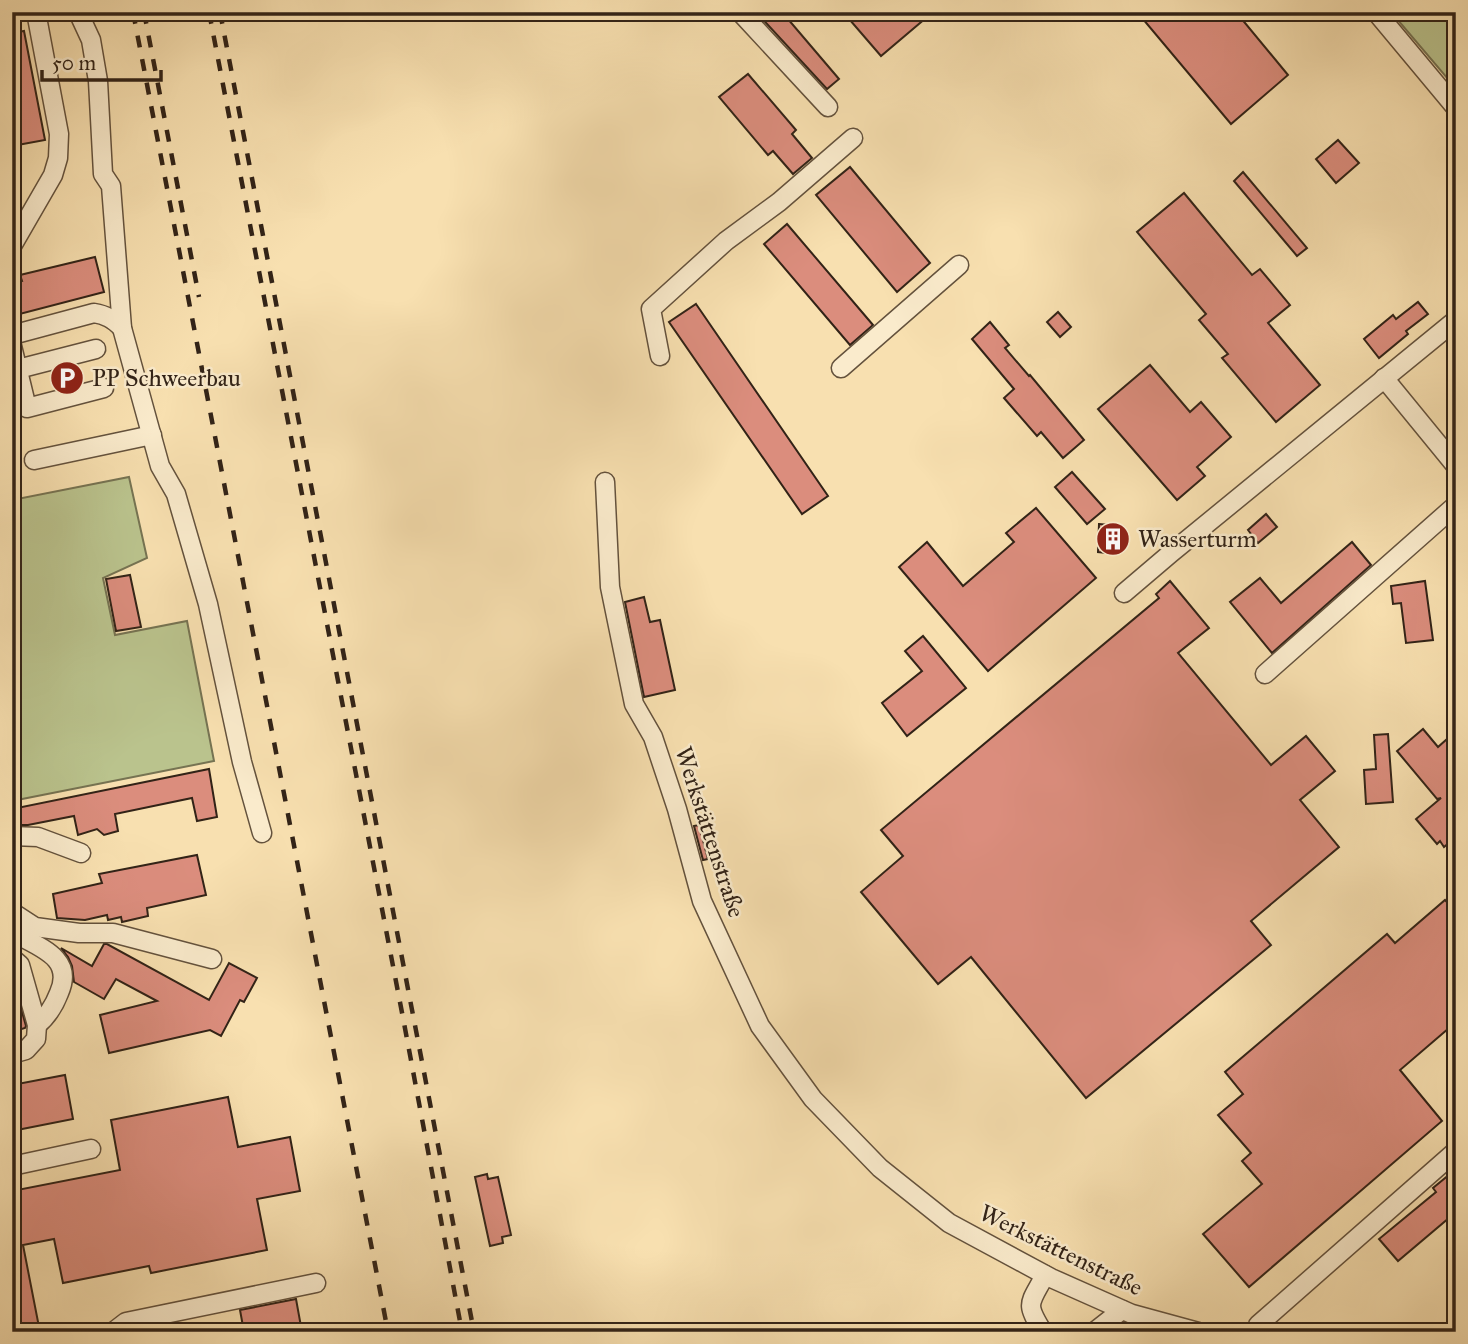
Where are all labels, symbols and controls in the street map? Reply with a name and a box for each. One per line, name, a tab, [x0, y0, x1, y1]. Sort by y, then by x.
scale bar	[42, 38, 161, 82]
text: 50 m	[52, 50, 97, 76]
parking icon: PP Schweerbau	[48, 359, 86, 397]
place label: PP Schweerbau	[92, 363, 241, 393]
building icon: Wasserturm	[1094, 520, 1132, 558]
place label: Wasserturm	[1138, 524, 1257, 554]
street label: Werkstättenstraße	[668, 743, 752, 921]
street label: Werkstättenstraße	[974, 1198, 1148, 1302]

